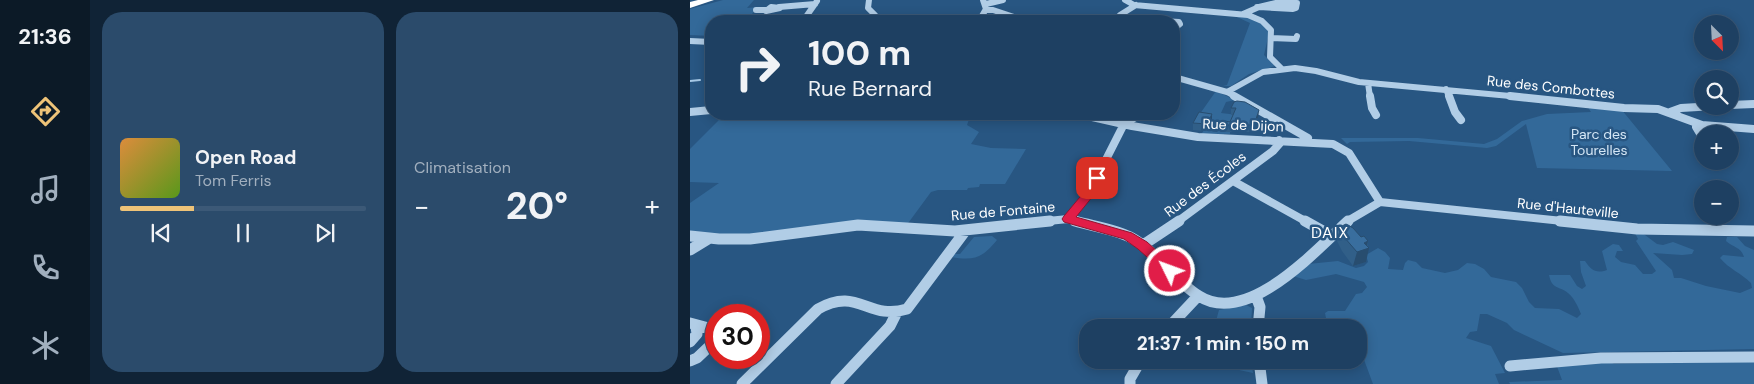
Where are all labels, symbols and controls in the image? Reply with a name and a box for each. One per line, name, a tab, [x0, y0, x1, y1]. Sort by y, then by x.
north arrow	[1694, 15, 1739, 60]
map controls	[1694, 15, 1739, 225]
text: 21:36	[18, 22, 72, 51]
text: 100 m	[808, 30, 911, 76]
icon: right	[725, 35, 790, 100]
button: search	[1694, 70, 1739, 115]
street label: Rue des Combottes	[1486, 71, 1616, 103]
text: Rue Bernard	[808, 74, 932, 103]
icon: directions	[28, 94, 63, 129]
street label: Rue de Dijon	[1202, 115, 1284, 135]
park label: Parc des Tourelles	[1570, 125, 1628, 159]
button: +	[1694, 125, 1739, 170]
text: Open Road	[195, 145, 297, 170]
street label: Rue des Écoles	[1161, 147, 1249, 221]
text: Climatisation	[414, 157, 511, 178]
pin	[1076, 157, 1118, 199]
icon: arrive	[1083, 164, 1111, 192]
text: Tom Ferris	[195, 170, 272, 191]
icon: music	[28, 172, 63, 207]
button: −	[1694, 180, 1739, 225]
text: 20°	[506, 181, 568, 231]
text: −	[414, 188, 429, 225]
text: +	[645, 188, 660, 225]
street label: Rue d'Hauteville	[1516, 194, 1620, 222]
street label: Rue de Fontaine	[950, 197, 1056, 225]
icon: previous	[147, 219, 175, 247]
icon: pause	[229, 219, 257, 247]
icon: next	[311, 219, 339, 247]
district label: DAIX	[1311, 222, 1349, 243]
position arrow	[1143, 244, 1195, 296]
icon: phone	[28, 250, 63, 285]
speed limit sign: 30	[705, 304, 770, 369]
icon: climate	[28, 328, 63, 363]
text: 21:37 · 1 min · 150 m	[1137, 331, 1309, 356]

